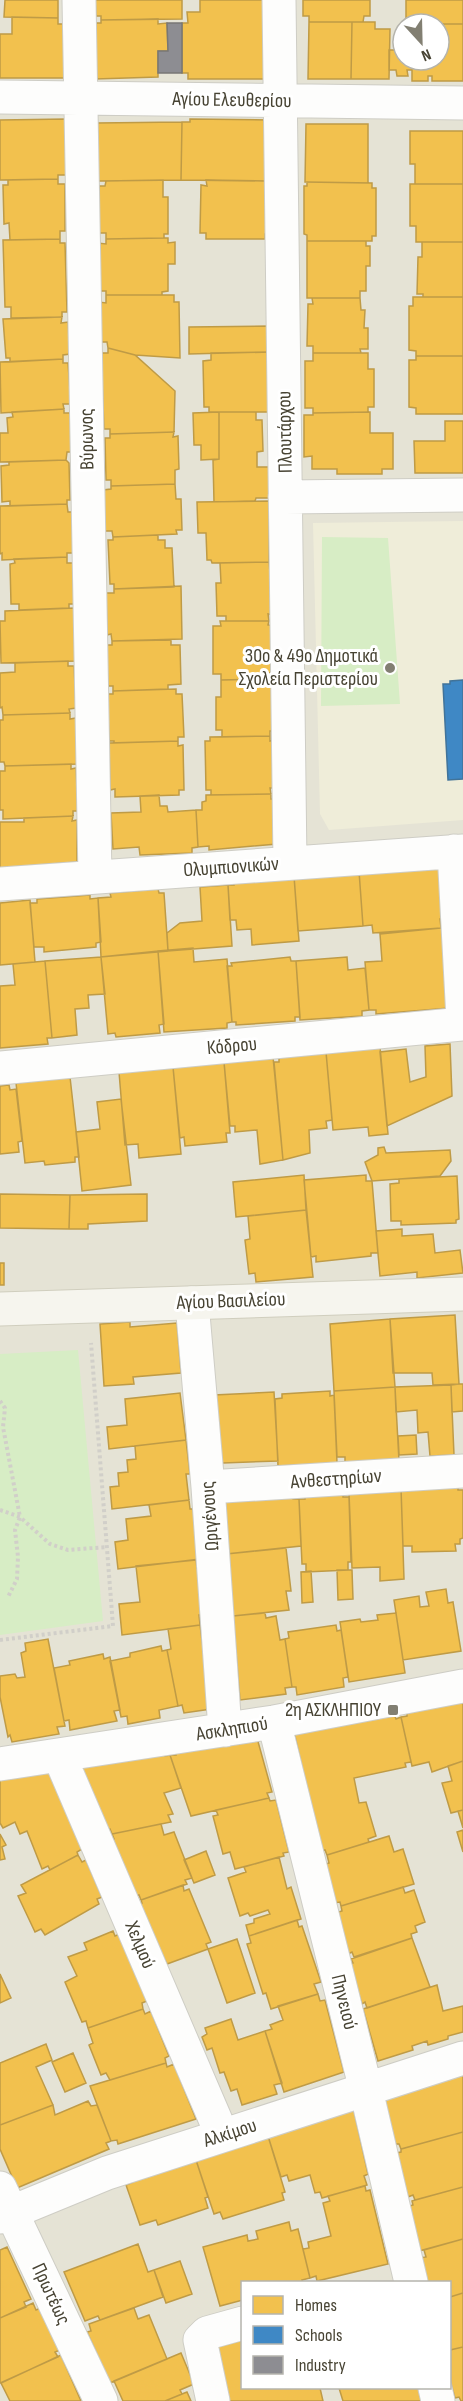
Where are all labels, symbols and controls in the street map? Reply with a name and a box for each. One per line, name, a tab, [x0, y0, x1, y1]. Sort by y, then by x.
north arrow	[391, 12, 451, 72]
text: N	[419, 44, 434, 65]
street label: Αγίου Ελευθερίου	[171, 87, 292, 113]
street label: Πλουτάρχου	[272, 391, 298, 473]
street label: Βύρωνος	[74, 408, 100, 470]
place label: 30ο & 49ο Δημοτικά Σχολεία Περιστερίου	[239, 644, 379, 691]
marker: 30ο & 49ο Δημοτικά Σχολεία Περιστερίου	[383, 661, 397, 675]
street label: Ολυμπιονικών	[182, 852, 280, 882]
street label: Κόδρου	[206, 1032, 258, 1060]
street label: Αγίου Βασιλείου	[175, 1287, 286, 1315]
street label: Ανθεστηρίων	[289, 1464, 382, 1494]
street label: Ωριγένους	[196, 1480, 224, 1552]
place label: 2η ΑΣΚΛΗΠΙΟΥ	[285, 1698, 382, 1722]
marker: 2η ΑΣΚΛΗΠΙΟΥ	[386, 1703, 400, 1717]
street label: Ασκληπιού	[194, 1712, 269, 1747]
street label: Χελμού	[119, 1917, 161, 1972]
street label: Πηνειού	[326, 1972, 362, 2032]
street label: Αλκίμου	[199, 2113, 260, 2153]
street label: Πρωτέως	[26, 2259, 76, 2329]
legend	[241, 2281, 451, 2389]
text: Homes	[295, 2295, 337, 2316]
text: Schools	[295, 2325, 342, 2346]
text: Industry	[295, 2355, 346, 2376]

